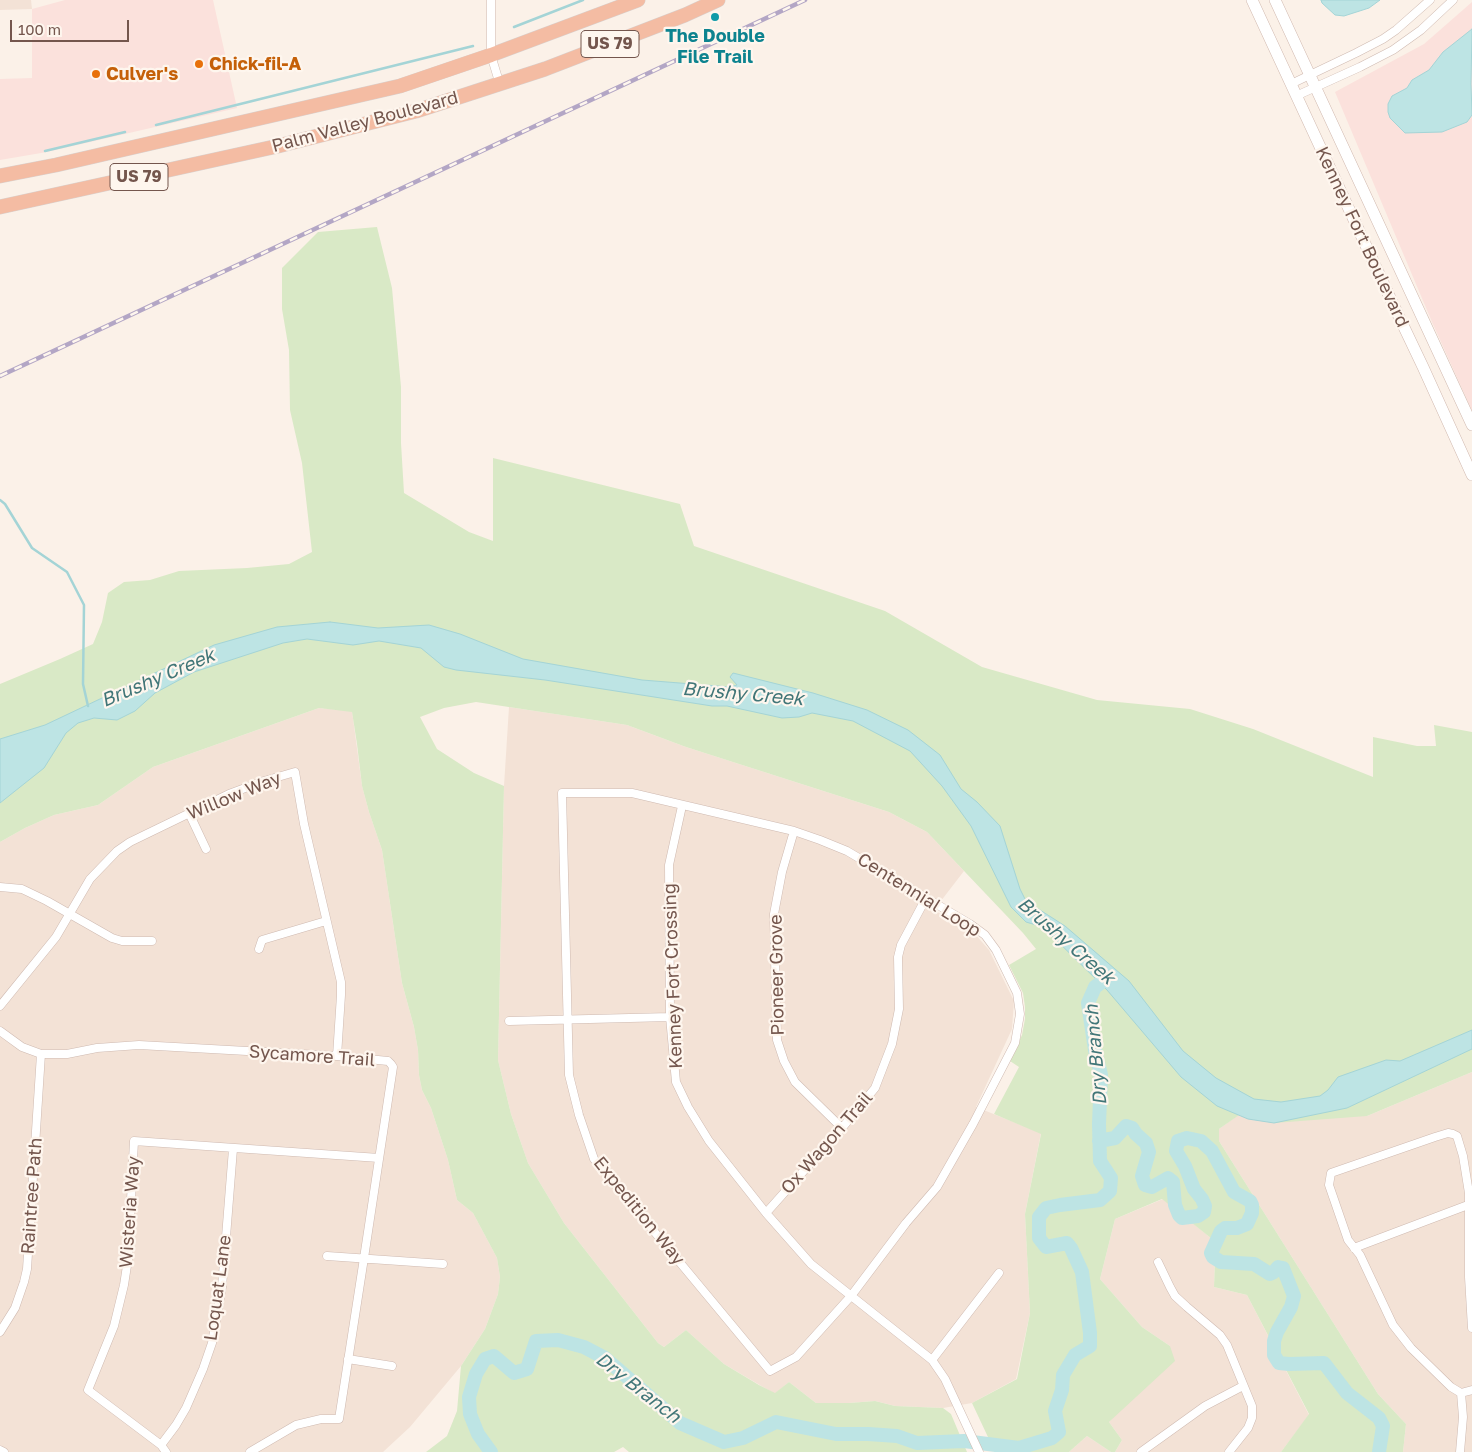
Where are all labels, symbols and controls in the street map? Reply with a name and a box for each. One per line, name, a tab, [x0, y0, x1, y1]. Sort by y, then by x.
scale bar	[12, 10, 131, 42]
marker: The Double File Trail	[709, 11, 721, 23]
text: 100 m	[18, 20, 61, 38]
place label: The Double File Trail	[665, 25, 765, 68]
road number: US 79	[581, 31, 639, 58]
place label: Chick-fil-A	[209, 53, 301, 75]
marker: Chick-fil-A	[193, 58, 205, 70]
place label: Culver's	[106, 63, 178, 85]
marker: Culver's	[90, 68, 102, 80]
street label: Palm Valley Boulevard	[269, 87, 461, 157]
street label: Kenney Fort Boulevard	[1311, 143, 1413, 331]
road number: US 79	[110, 163, 168, 190]
water label: Brushy Creek	[98, 644, 218, 712]
water label: Brushy Creek	[682, 677, 804, 711]
street label: Willow Way	[184, 767, 284, 825]
street label: Centennial Loop	[853, 848, 985, 942]
street label: Kenney Fort Crossing	[659, 883, 687, 1069]
water label: Brushy Creek	[1013, 893, 1119, 989]
street label: Pioneer Grove	[765, 914, 789, 1036]
water label: Dry Branch	[1080, 1004, 1112, 1106]
street label: Sycamore Trail	[248, 1041, 376, 1071]
street label: Ox Wagon Trail	[777, 1087, 877, 1199]
street label: Raintree Path	[17, 1137, 47, 1255]
street label: Expedition Way	[589, 1152, 689, 1270]
street label: Wisteria Way	[115, 1155, 145, 1269]
street label: Loquat Lane	[200, 1234, 236, 1342]
water label: Dry Branch	[591, 1348, 685, 1428]

